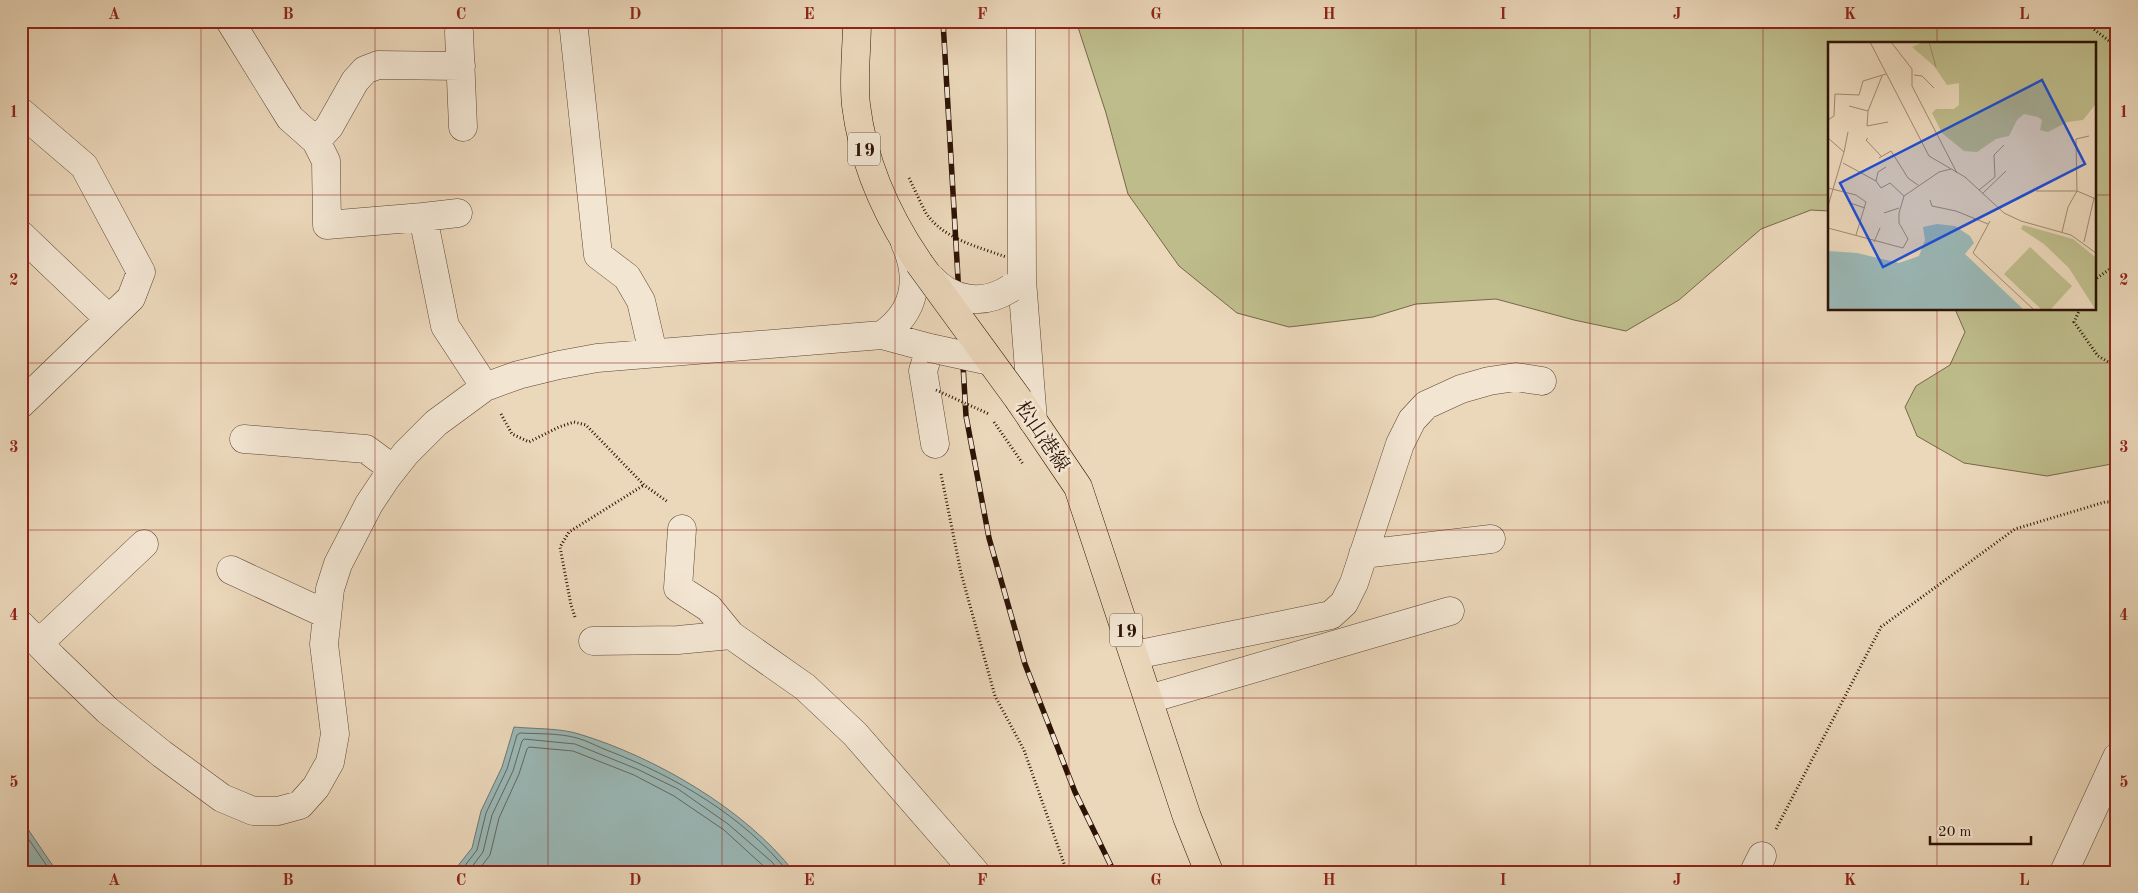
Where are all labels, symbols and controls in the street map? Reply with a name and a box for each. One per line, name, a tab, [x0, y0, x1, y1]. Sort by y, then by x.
text: A	[108, 7, 120, 23]
text: B	[282, 7, 294, 23]
text: C	[456, 7, 466, 23]
text: D	[629, 7, 641, 23]
text: E	[803, 7, 815, 23]
text: F	[977, 7, 988, 23]
text: G	[1150, 7, 1162, 23]
text: H	[1322, 7, 1336, 23]
text: I	[1499, 7, 1507, 23]
text: J	[1673, 7, 1682, 23]
text: K	[1844, 7, 1856, 23]
text: L	[2019, 7, 2030, 23]
inset map	[1828, 42, 2096, 310]
text: 1	[9, 105, 19, 121]
text: 1	[2119, 105, 2129, 121]
road number: 19	[848, 132, 880, 166]
text: 2	[9, 273, 19, 289]
text: 2	[2119, 273, 2129, 289]
street label: 松山港線	[1011, 397, 1074, 476]
text: 3	[9, 440, 19, 456]
text: 3	[2119, 440, 2129, 456]
text: 4	[9, 608, 19, 624]
text: 4	[2119, 608, 2129, 624]
road number: 19	[1110, 614, 1142, 646]
text: 5	[9, 775, 19, 791]
text: 5	[2119, 775, 2129, 791]
scale bar	[1930, 813, 2032, 845]
text: 20 m	[1938, 825, 1972, 840]
text: A	[108, 873, 120, 889]
text: B	[282, 873, 294, 889]
text: C	[456, 873, 466, 889]
text: D	[629, 873, 641, 889]
text: E	[803, 873, 815, 889]
text: F	[977, 873, 988, 889]
text: G	[1150, 873, 1162, 889]
text: H	[1322, 873, 1336, 889]
text: I	[1499, 873, 1507, 889]
text: J	[1673, 873, 1682, 889]
text: K	[1844, 873, 1856, 889]
text: L	[2019, 873, 2030, 889]

